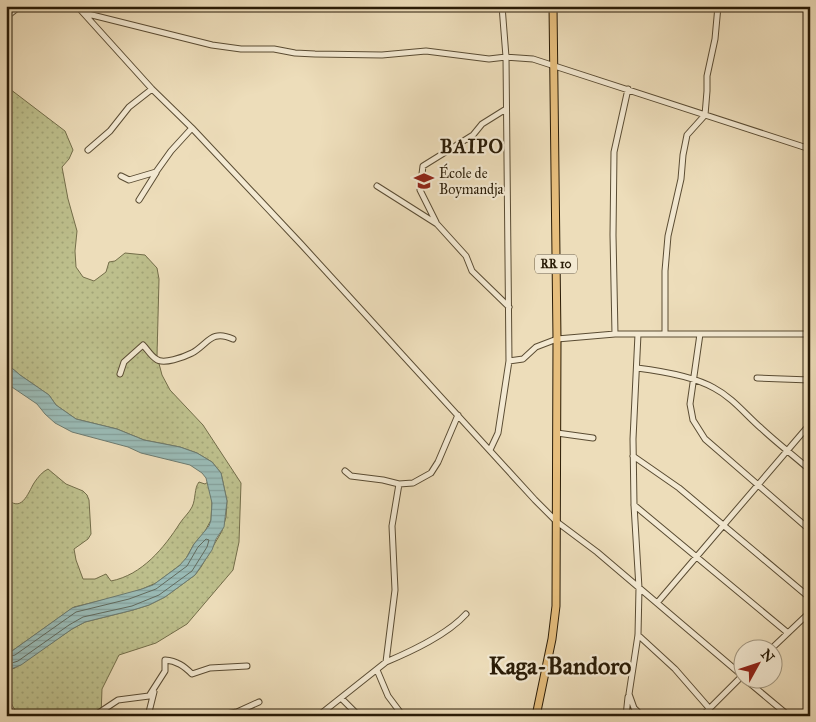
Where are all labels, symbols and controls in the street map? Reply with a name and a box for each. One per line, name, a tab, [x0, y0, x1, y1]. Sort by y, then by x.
district label: BAIPO	[440, 135, 504, 158]
place label: École de Boymandja	[439, 163, 504, 198]
school or university icon: École de Boymandja	[413, 170, 435, 192]
road number: RR 10	[535, 254, 577, 274]
north arrow	[734, 640, 784, 690]
text: N	[757, 646, 778, 666]
district label: Kaga-Bandoro	[489, 651, 631, 681]

